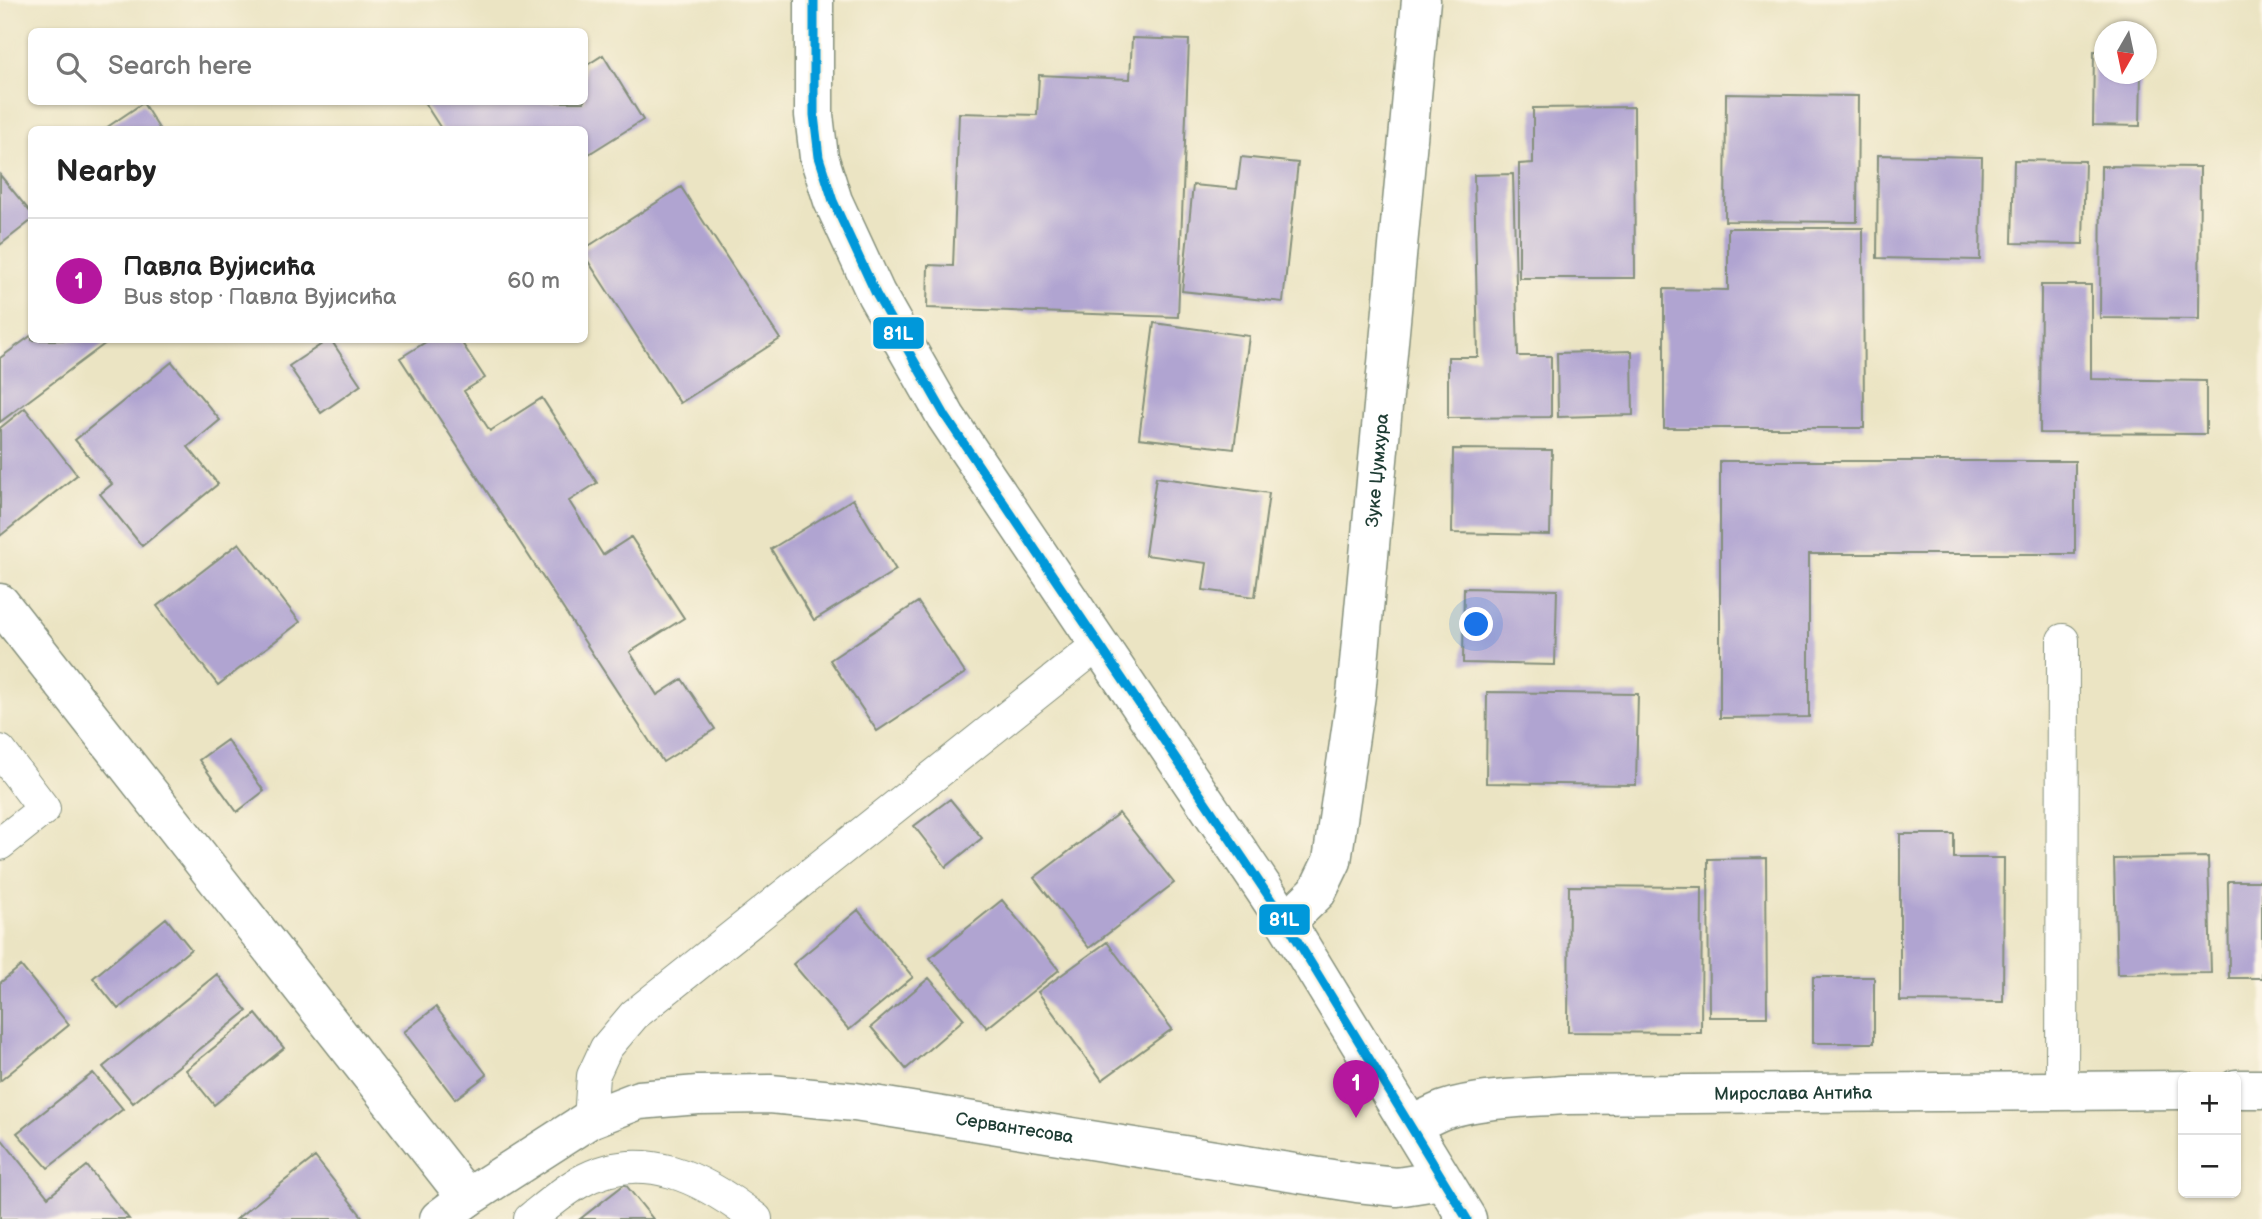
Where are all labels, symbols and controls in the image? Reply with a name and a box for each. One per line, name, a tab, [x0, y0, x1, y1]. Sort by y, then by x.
north arrow	[2094, 21, 2157, 84]
search box	[28, 28, 588, 105]
icon: search	[52, 48, 90, 86]
text: Search here	[108, 51, 252, 82]
text: Nearby	[56, 154, 156, 190]
text: Павла Вујисића	[123, 252, 315, 283]
text: 1	[74, 267, 84, 295]
text: 60 m	[507, 267, 560, 295]
text: Bus stop · Павла Вујисића	[123, 283, 397, 311]
line badge: 81L	[872, 316, 925, 350]
text: 81L	[883, 323, 913, 346]
street label: Зуке Џумхура	[1361, 412, 1393, 528]
your location	[1459, 607, 1493, 641]
line badge: 81L	[1258, 903, 1311, 936]
text: 81L	[1269, 909, 1299, 932]
pin: 1	[1333, 1060, 1379, 1118]
map controls	[2178, 1072, 2241, 1198]
button: +	[2178, 1072, 2241, 1135]
street label: Мирослава Антића	[1714, 1082, 1873, 1104]
street label: Сервантесова	[954, 1108, 1076, 1148]
button: −	[2178, 1135, 2241, 1198]

